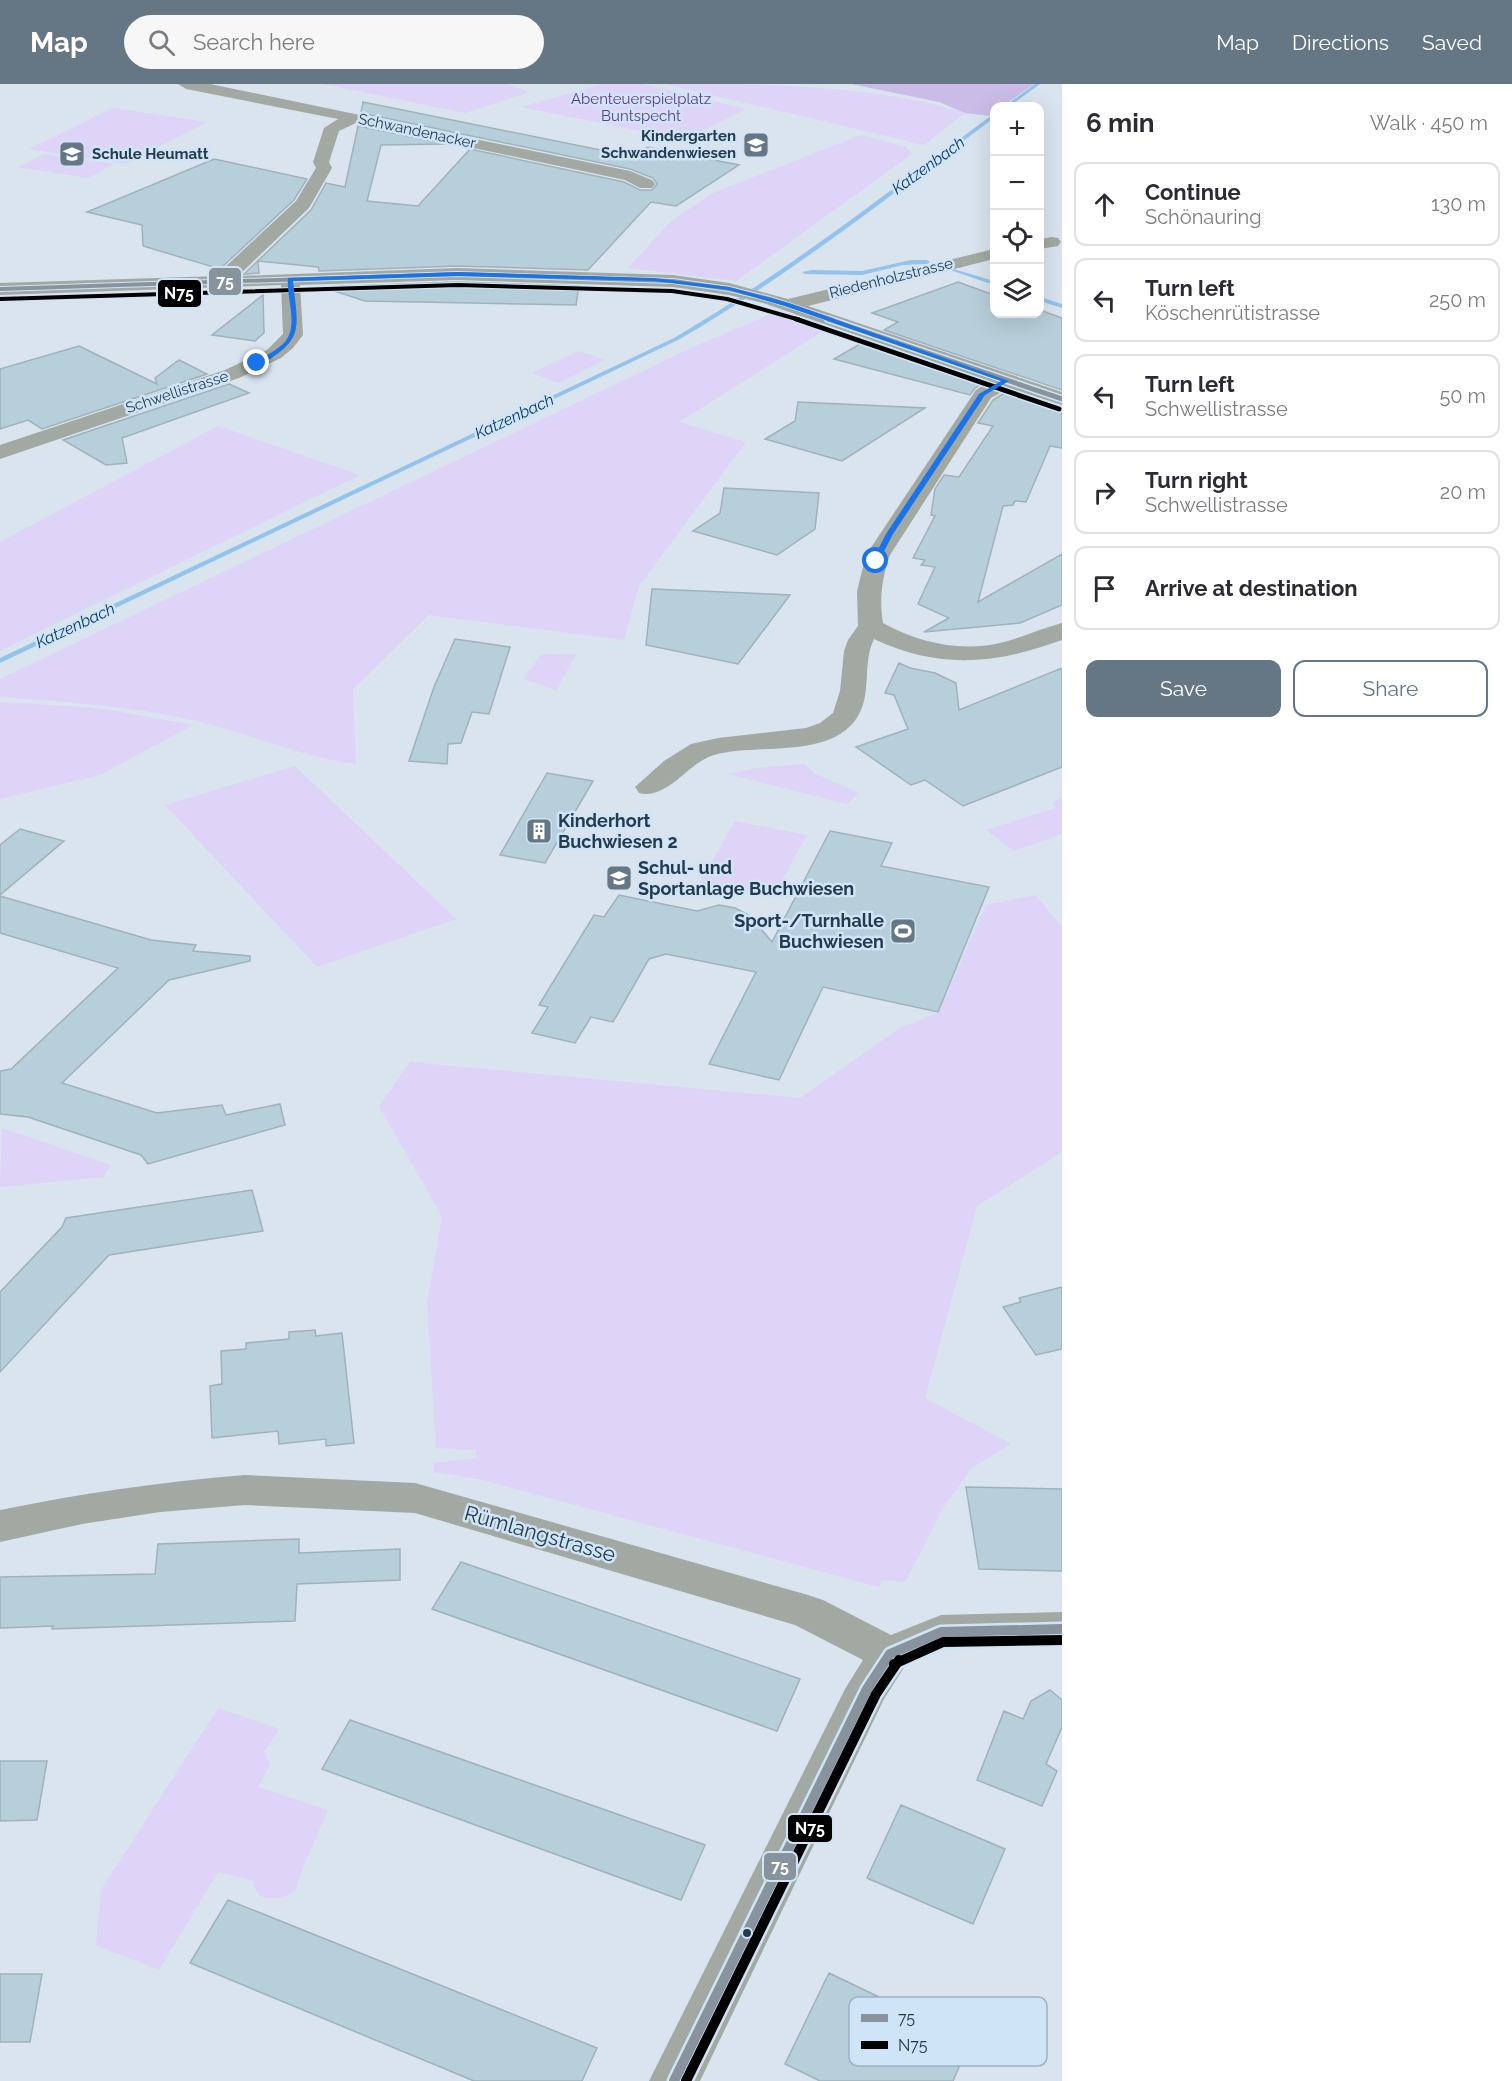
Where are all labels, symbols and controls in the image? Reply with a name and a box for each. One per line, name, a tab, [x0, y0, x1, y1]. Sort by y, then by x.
search box	[124, 15, 544, 69]
text: Map	[30, 26, 88, 59]
icon: search	[145, 26, 178, 59]
text: Search here	[193, 29, 315, 55]
text: Map	[1216, 30, 1259, 55]
text: Directions	[1292, 30, 1389, 55]
text: Saved	[1422, 30, 1482, 55]
park label: Abenteuerspielplatz Buntspecht	[571, 90, 711, 125]
map controls	[990, 102, 1044, 318]
button: +	[990, 102, 1044, 156]
text: 6 min	[1086, 108, 1155, 138]
street label: Schwandenacker	[357, 110, 478, 152]
text: Walk · 450 m	[1370, 111, 1488, 135]
place label: Kindergarten Schwandenwiesen	[601, 127, 736, 162]
school or university icon: Kindergarten Schwandenwiesen	[741, 130, 771, 160]
water label: Katzenbach	[888, 133, 968, 198]
school or university icon: Schule Heumatt	[57, 139, 87, 169]
place label: Schule Heumatt	[92, 145, 209, 163]
button: −	[990, 156, 1044, 210]
text: Continue	[1145, 179, 1241, 205]
icon: ahead	[1088, 188, 1121, 221]
text: 130 m	[1431, 192, 1486, 216]
text: Schönauring	[1145, 205, 1262, 229]
button: locate	[990, 210, 1044, 264]
street label: Riedenholzstrasse	[827, 254, 955, 302]
button: layers	[990, 264, 1044, 318]
line badge: 75	[208, 267, 242, 296]
text: 75	[216, 272, 234, 291]
text: Turn left	[1145, 275, 1235, 301]
line badge: N75	[157, 279, 202, 308]
text: N75	[164, 284, 194, 303]
icon: left	[1088, 284, 1121, 317]
text: 250 m	[1429, 288, 1486, 312]
text: Köschenrütistrasse	[1145, 301, 1320, 325]
route end	[243, 349, 269, 375]
street label: Schwellistrasse	[123, 367, 231, 417]
text: Turn left	[1145, 371, 1235, 397]
icon: left	[1088, 380, 1121, 413]
text: 50 m	[1439, 384, 1486, 408]
water label: Katzenbach	[472, 390, 557, 443]
text: Schwellistrasse	[1145, 397, 1288, 421]
text: Turn right	[1145, 467, 1248, 493]
icon: right	[1088, 476, 1121, 509]
text: 20 m	[1440, 480, 1486, 504]
text: Schwellistrasse	[1145, 493, 1288, 517]
route start	[862, 547, 888, 573]
icon: arrive	[1088, 572, 1121, 605]
text: Arrive at destination	[1145, 575, 1358, 601]
water label: Katzenbach	[33, 599, 118, 652]
button: Save	[1086, 660, 1281, 717]
button: Share	[1293, 660, 1488, 717]
place label: Kinderhort Buchwiesen 2	[558, 810, 678, 852]
building icon: Kinderhort Buchwiesen 2	[524, 816, 554, 846]
place label: Schul- und Sportanlage Buchwiesen	[638, 857, 854, 899]
school or university icon: Schul- und Sportanlage Buchwiesen	[604, 863, 634, 893]
place label: Sport-/Turnhalle Buchwiesen	[734, 910, 884, 952]
sports icon: Sport-/Turnhalle Buchwiesen	[888, 916, 918, 946]
street label: Rümlangstrasse	[462, 1500, 619, 1567]
line badge: N75	[787, 1814, 833, 1843]
text: N75	[795, 1819, 825, 1838]
line badge: 75	[763, 1852, 797, 1881]
text: 75	[771, 1857, 789, 1876]
unlabelled marker	[741, 1927, 753, 1939]
legend	[849, 1997, 1047, 2066]
text: 75	[898, 2009, 915, 2028]
text: N75	[898, 2036, 928, 2055]

